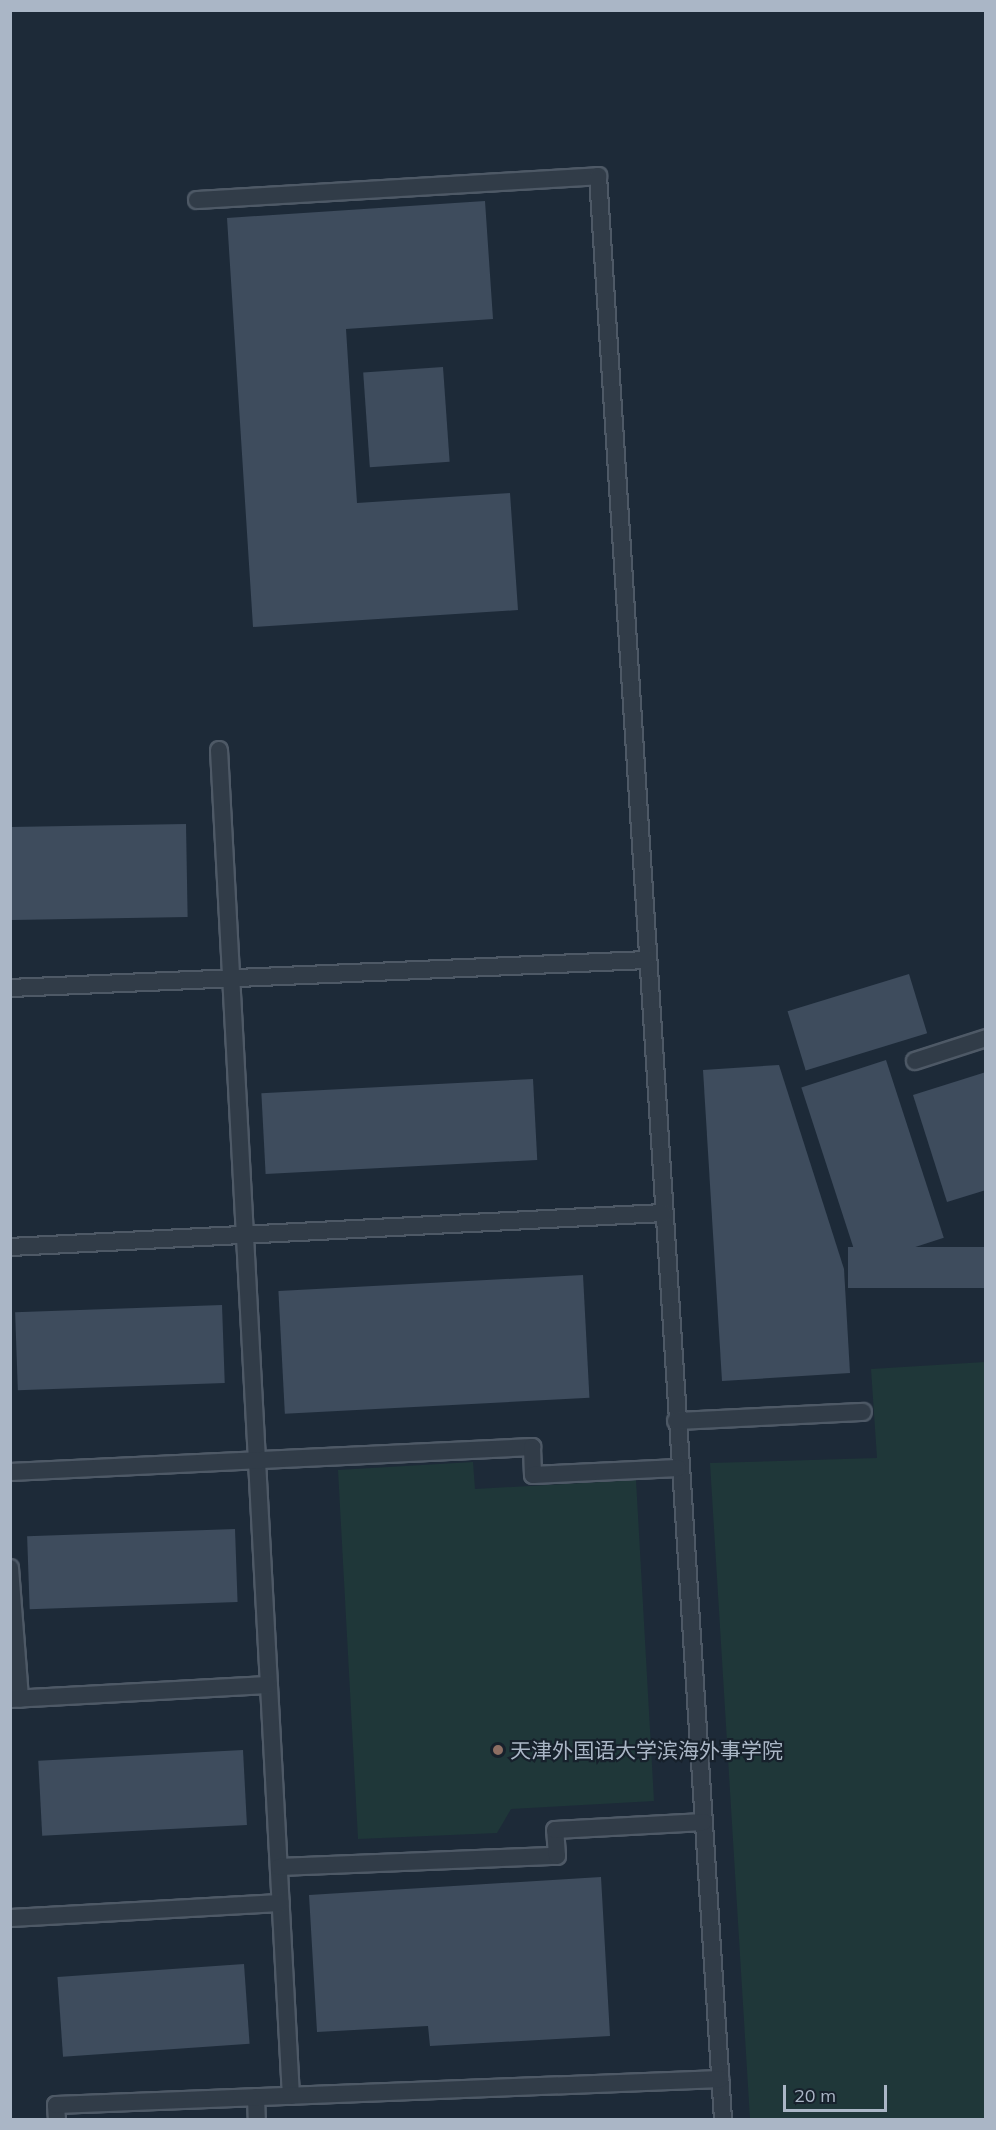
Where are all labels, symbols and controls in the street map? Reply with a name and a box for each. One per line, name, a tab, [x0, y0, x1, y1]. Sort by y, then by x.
place label: 天津外国语大学滨海外事学院	[510, 1737, 783, 1763]
marker: 天津外国语大学滨海外事学院	[491, 1743, 505, 1757]
scale bar	[786, 2073, 890, 2111]
text: 20 m	[794, 2084, 836, 2107]

